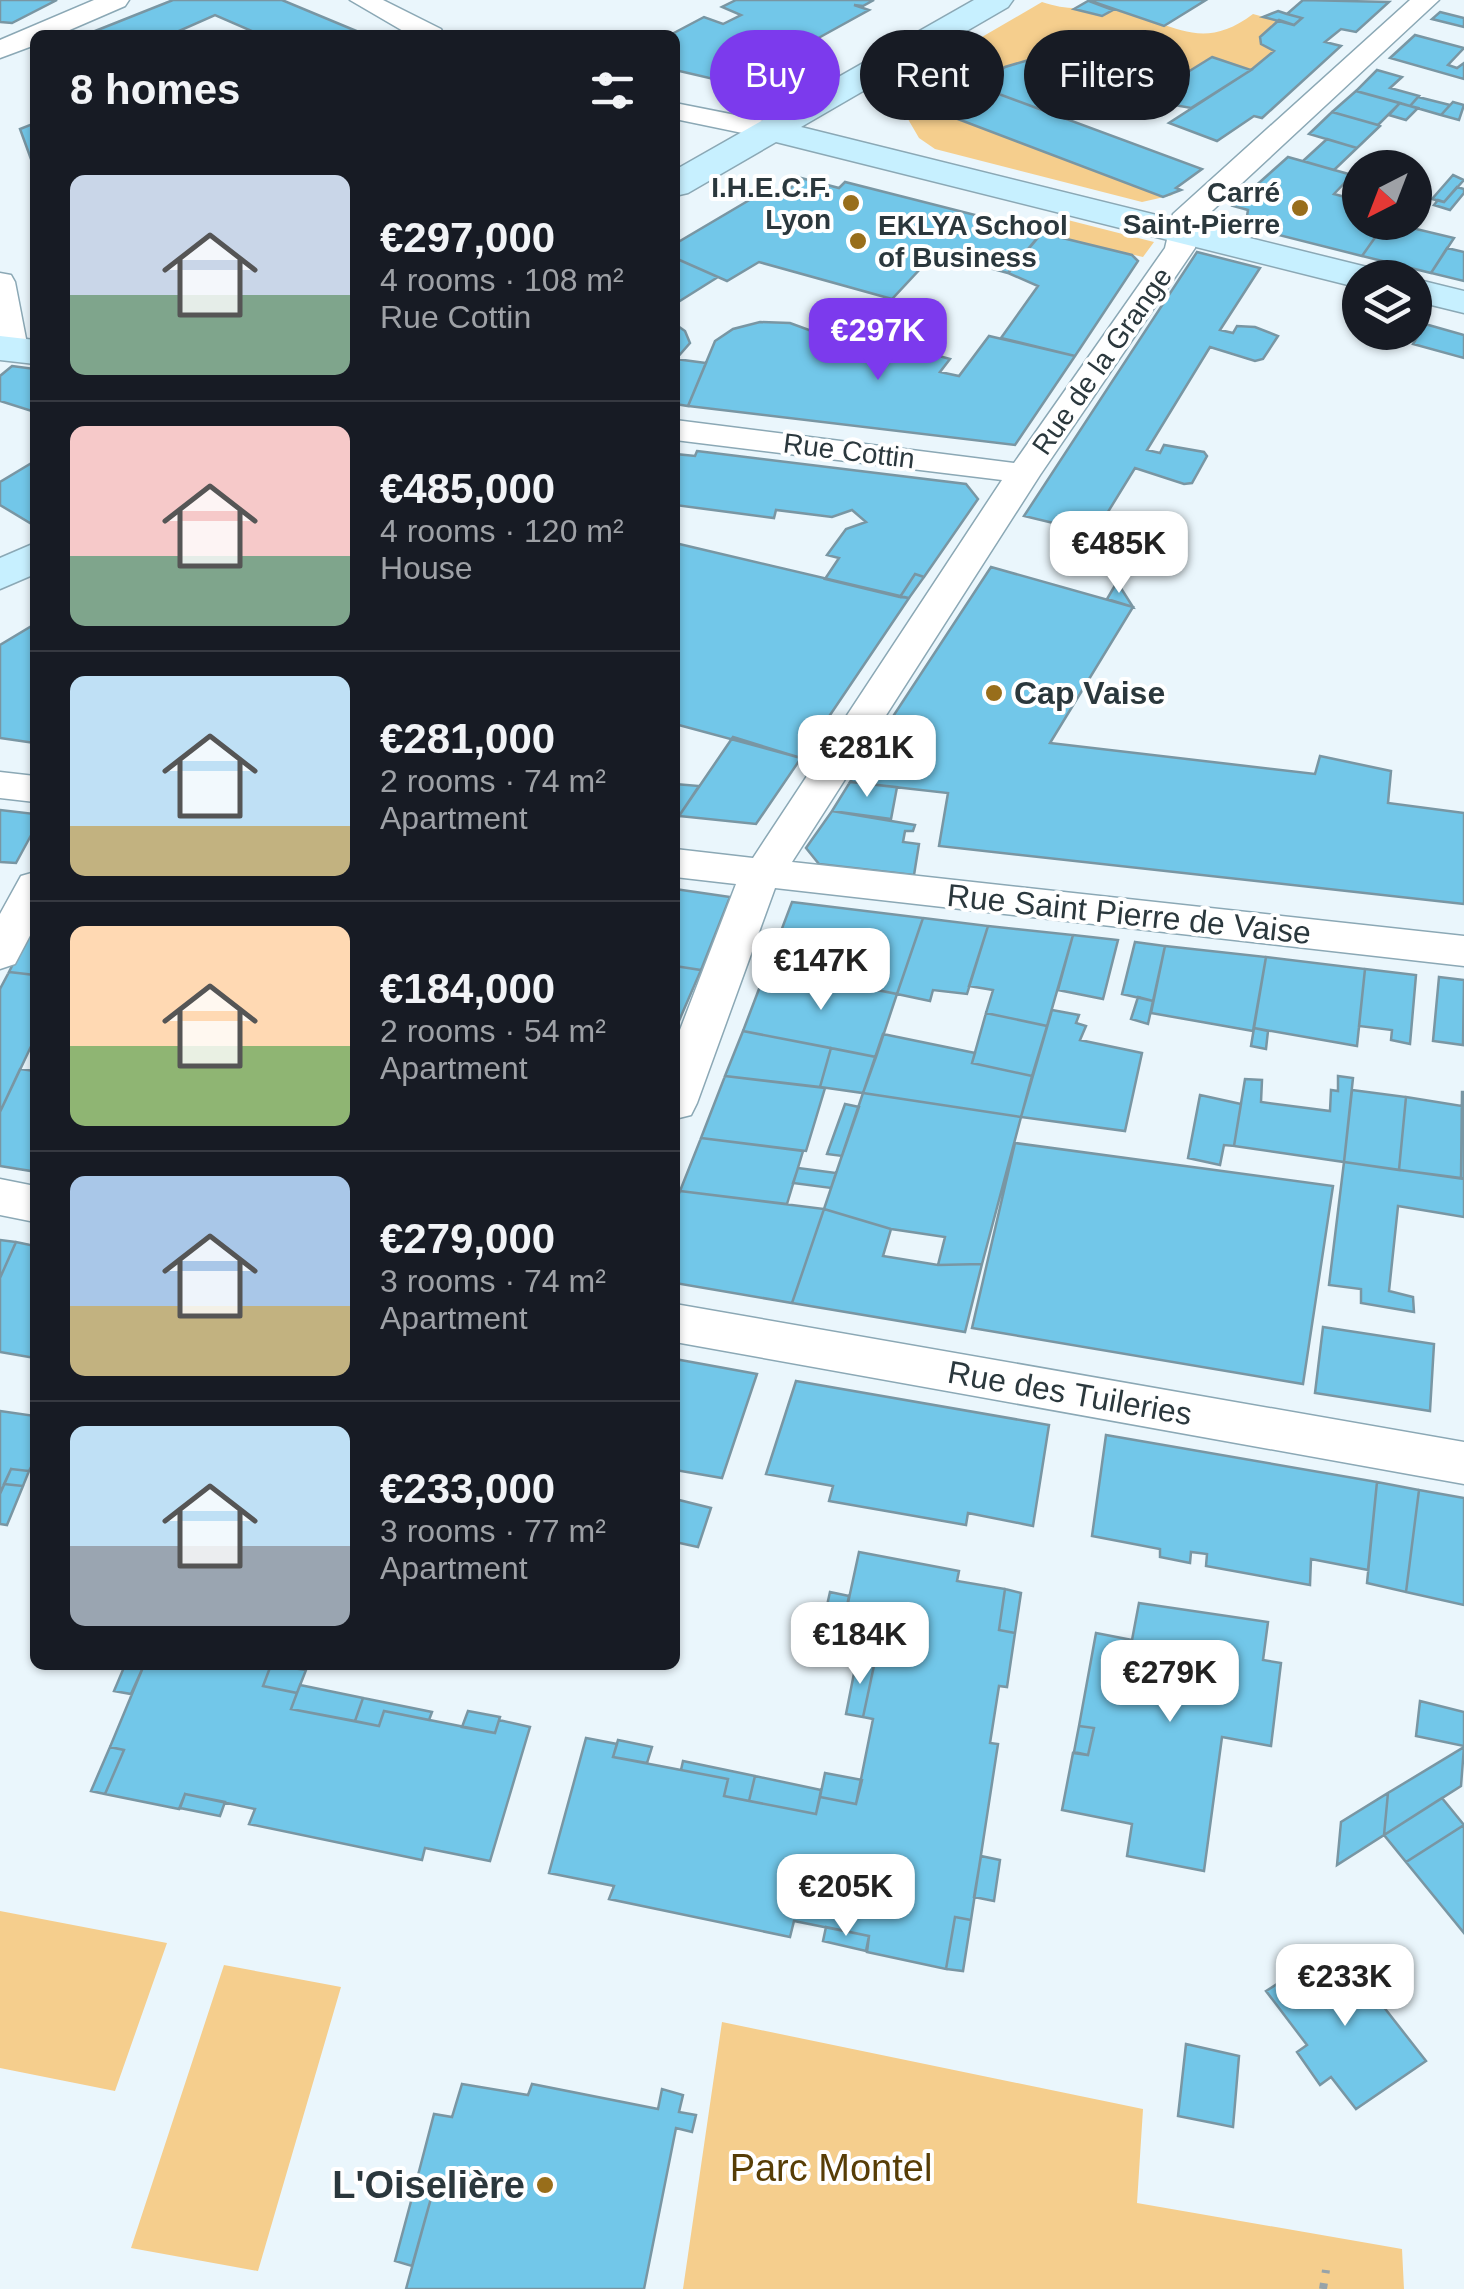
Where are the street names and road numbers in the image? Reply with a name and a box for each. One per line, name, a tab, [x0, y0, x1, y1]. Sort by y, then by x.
street label: Rue de la Grange	[1026, 262, 1178, 460]
street label: Rue Cottin	[781, 428, 917, 474]
street label: Rue Saint Pierre de Vaise	[945, 877, 1313, 951]
street label: Rue des Tuileries	[945, 1354, 1195, 1432]

